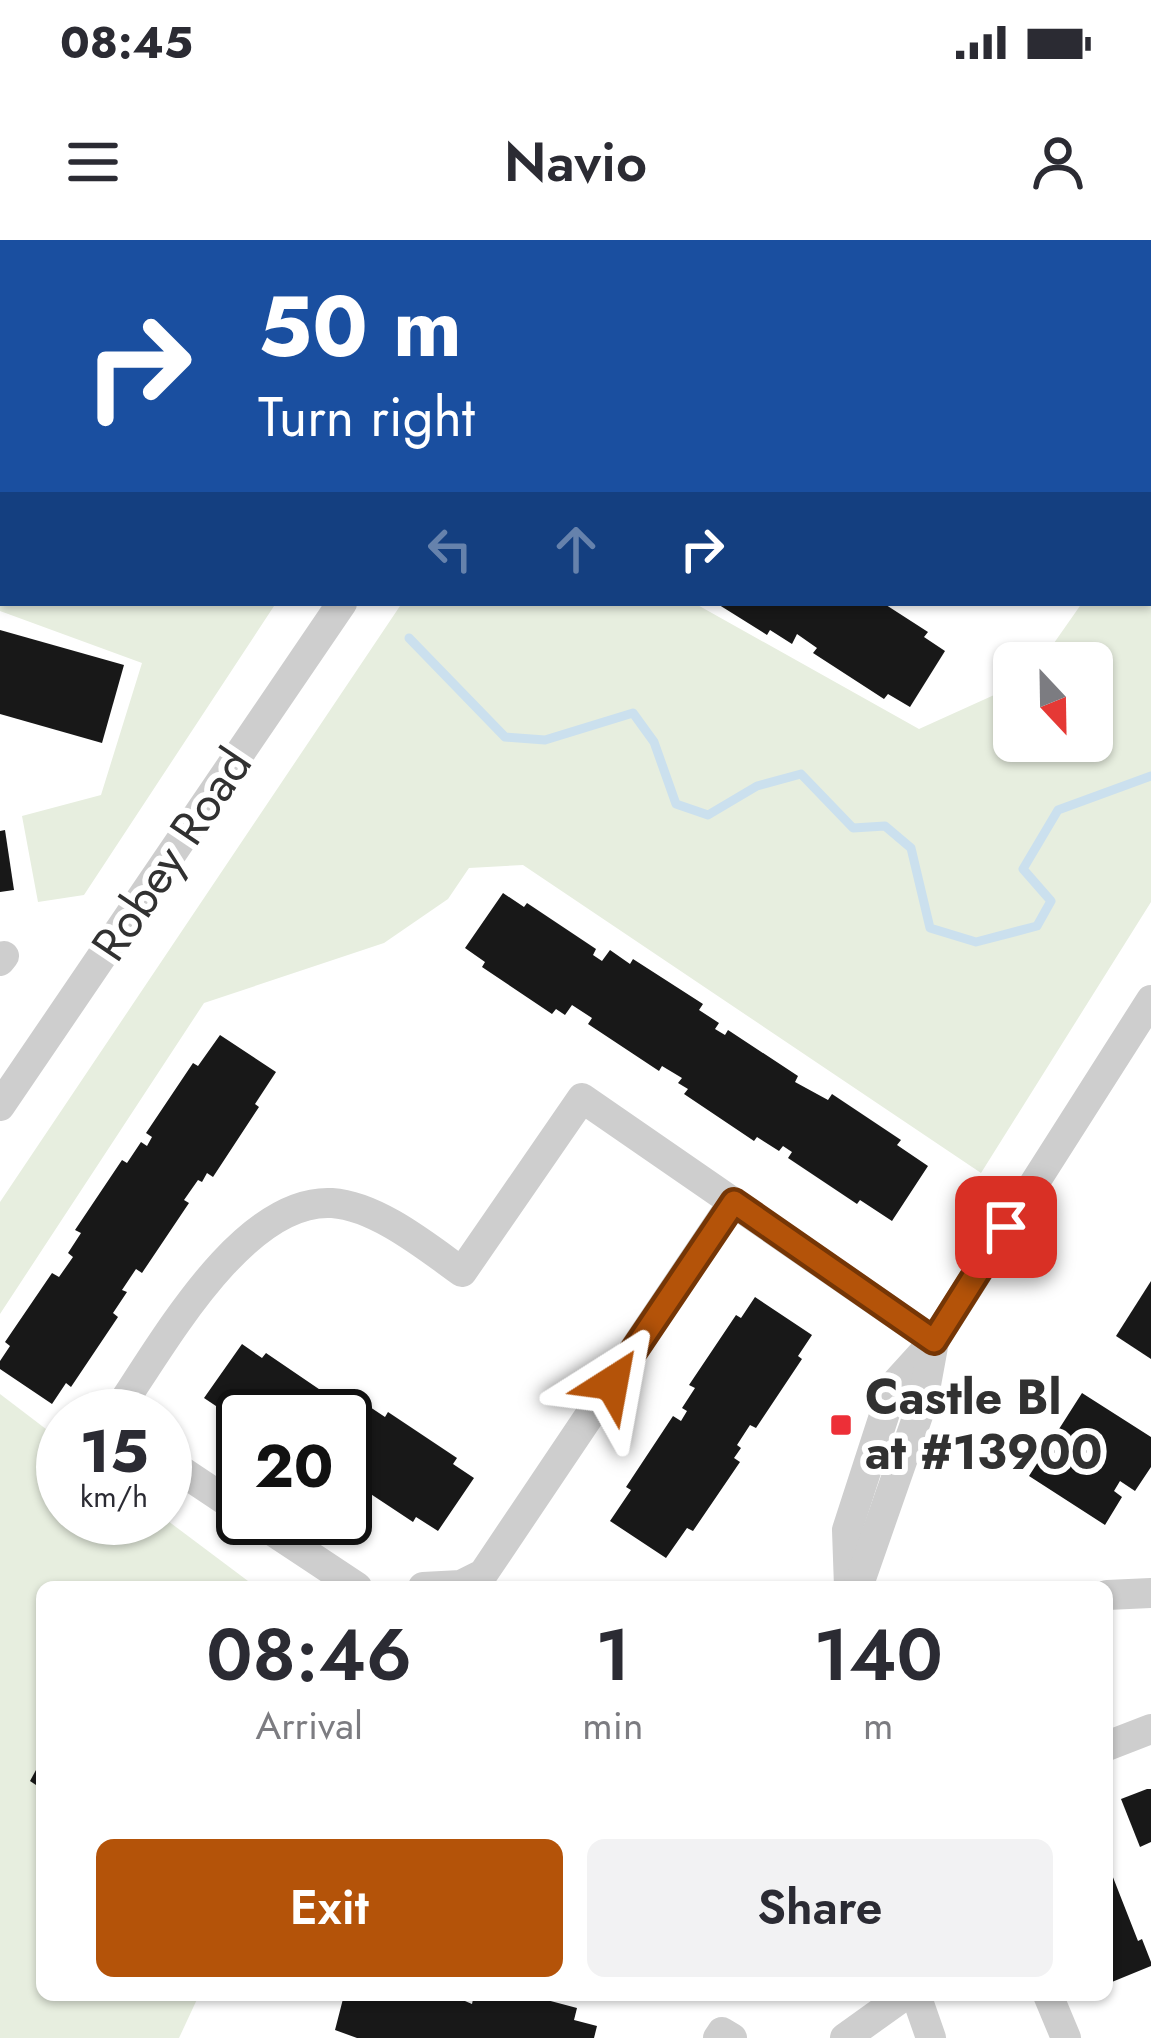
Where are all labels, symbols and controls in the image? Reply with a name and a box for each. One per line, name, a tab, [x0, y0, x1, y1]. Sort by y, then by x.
text: 08:45	[60, 10, 193, 75]
text: Navio	[504, 123, 647, 201]
icon: menu	[60, 129, 126, 195]
icon: person	[1025, 129, 1091, 195]
text: 50 m	[258, 266, 462, 388]
icon: right	[60, 288, 216, 444]
text: Turn right	[258, 378, 475, 456]
icon: left	[417, 516, 483, 582]
icon: ahead	[543, 516, 609, 582]
icon: right	[669, 516, 735, 582]
north arrow	[993, 642, 1113, 762]
map controls	[993, 642, 1113, 762]
street label: Robey Road	[75, 734, 268, 975]
pin	[955, 1176, 1057, 1278]
icon: arrive	[973, 1194, 1039, 1260]
position arrow	[549, 1320, 675, 1446]
place label: Castle Bl at #13900	[865, 1363, 1102, 1487]
speed limit sign: 20	[216, 1389, 372, 1545]
text: 15	[79, 1408, 149, 1495]
marker: Castle Bl at #13900	[828, 1412, 854, 1438]
text: km/h	[80, 1475, 148, 1518]
text: 08:46	[206, 1603, 412, 1707]
text: 1	[595, 1603, 631, 1707]
text: 140	[814, 1603, 943, 1707]
text: Arrival	[255, 1697, 363, 1754]
text: min	[582, 1697, 643, 1754]
text: m	[863, 1697, 893, 1754]
button: Exit	[96, 1839, 563, 1977]
button: Share	[587, 1839, 1053, 1977]

